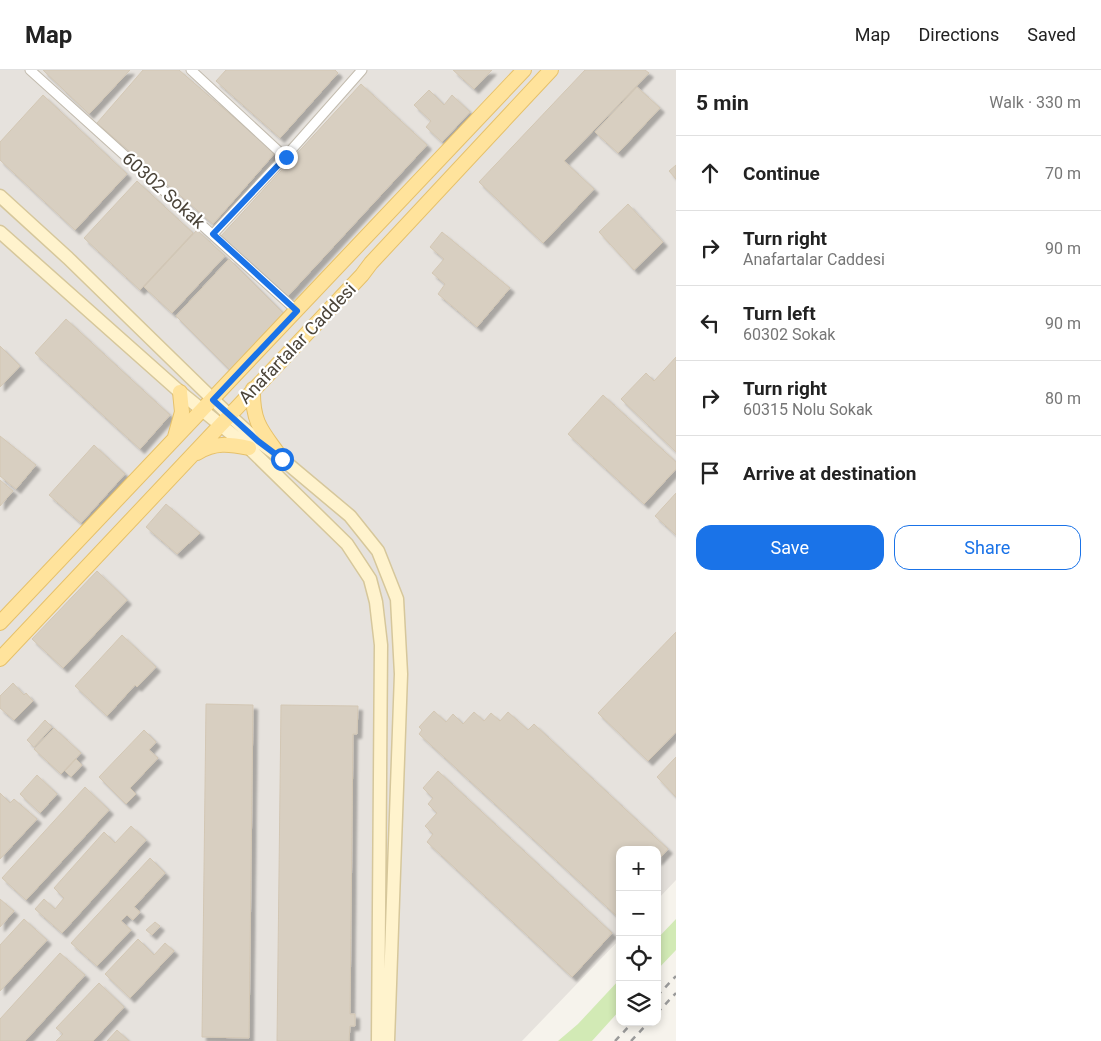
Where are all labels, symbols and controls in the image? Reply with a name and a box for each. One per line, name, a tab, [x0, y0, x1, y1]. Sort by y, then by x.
text: Map	[25, 21, 72, 49]
text: Map	[855, 24, 890, 45]
text: Directions	[918, 24, 999, 45]
text: Saved	[1027, 24, 1076, 45]
text: 5 min	[696, 91, 749, 115]
text: Walk · 330 m	[989, 93, 1081, 112]
route end	[275, 146, 298, 169]
street label: 60302 Sokak	[118, 147, 210, 233]
icon: ahead	[696, 159, 724, 187]
text: Continue	[743, 162, 820, 185]
text: 70 m	[1045, 164, 1081, 183]
text: Turn right	[743, 227, 827, 250]
icon: right	[696, 234, 724, 262]
text: 90 m	[1045, 239, 1081, 258]
text: Anafartalar Caddesi	[743, 250, 885, 269]
street label: Anafartalar Caddesi	[234, 278, 360, 408]
text: Turn left	[743, 302, 816, 325]
icon: left	[696, 309, 724, 337]
text: 90 m	[1045, 314, 1081, 333]
text: 60302 Sokak	[743, 325, 835, 344]
text: Turn right	[743, 377, 827, 400]
icon: right	[696, 384, 724, 412]
text: 80 m	[1045, 389, 1081, 408]
text: 60315 Nolu Sokak	[743, 400, 873, 419]
route start	[271, 448, 294, 471]
icon: arrive	[696, 459, 724, 487]
text: Arrive at destination	[743, 462, 916, 485]
button: Save	[696, 525, 884, 570]
button: Share	[894, 525, 1081, 570]
map controls	[616, 846, 661, 1026]
button: +	[616, 846, 661, 891]
button: −	[616, 891, 661, 936]
button: locate	[616, 936, 661, 981]
button: layers	[616, 981, 661, 1026]

